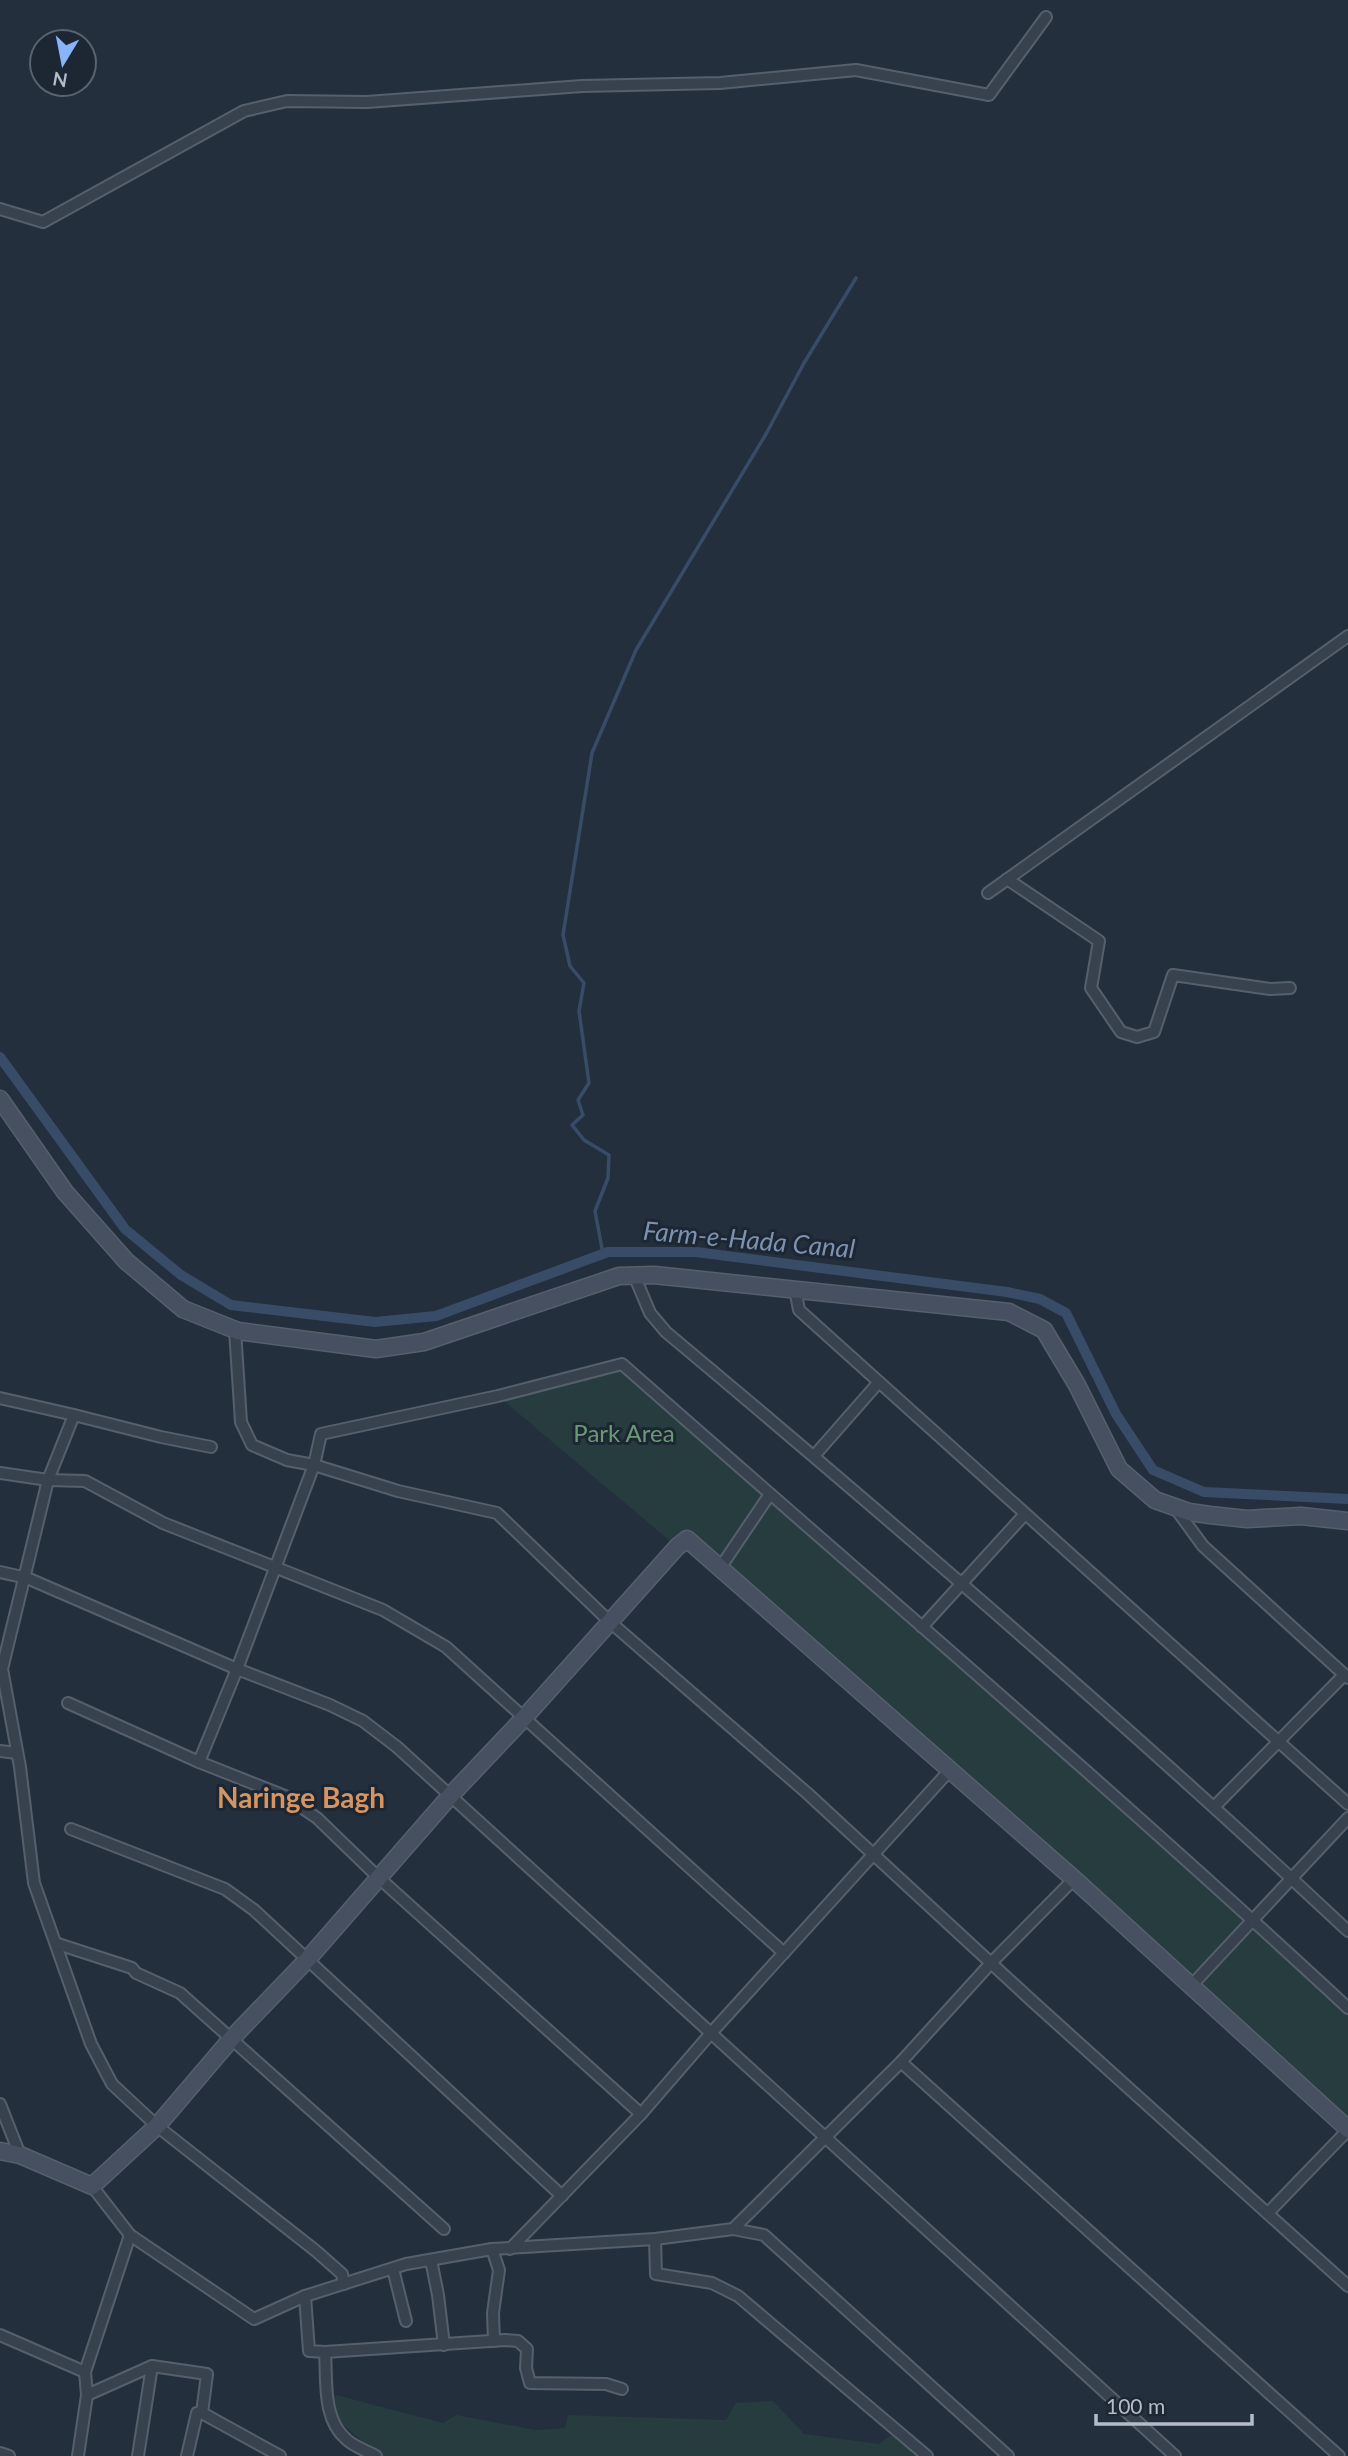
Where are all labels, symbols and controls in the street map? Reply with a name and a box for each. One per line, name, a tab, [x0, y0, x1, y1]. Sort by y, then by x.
north arrow	[28, 28, 98, 98]
text: N	[51, 68, 69, 93]
water label: Farm-e-Hada Canal	[642, 1214, 856, 1264]
park label: Park Area	[573, 1418, 675, 1447]
district label: Naringe Bagh	[217, 1780, 385, 1814]
scale bar	[1096, 2382, 1252, 2426]
text: 100 m	[1106, 2393, 1165, 2418]

